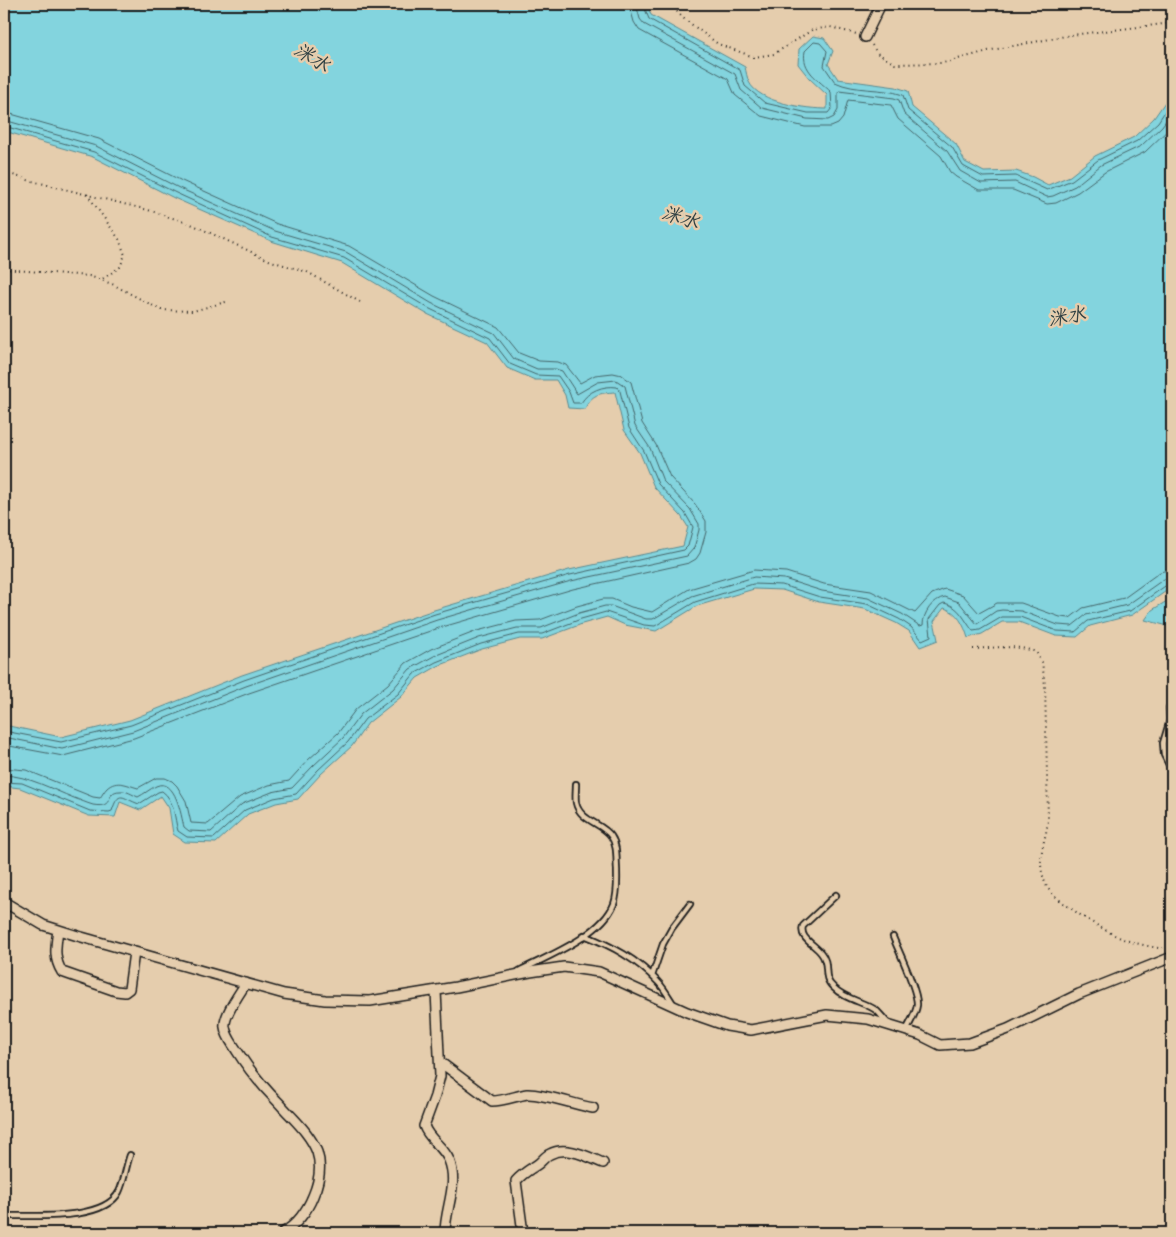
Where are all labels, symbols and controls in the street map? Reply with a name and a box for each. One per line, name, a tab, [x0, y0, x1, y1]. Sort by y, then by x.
water label: 洣水	[288, 38, 335, 81]
water label: 洣水	[658, 201, 703, 238]
water label: 洣水	[1046, 301, 1089, 335]

